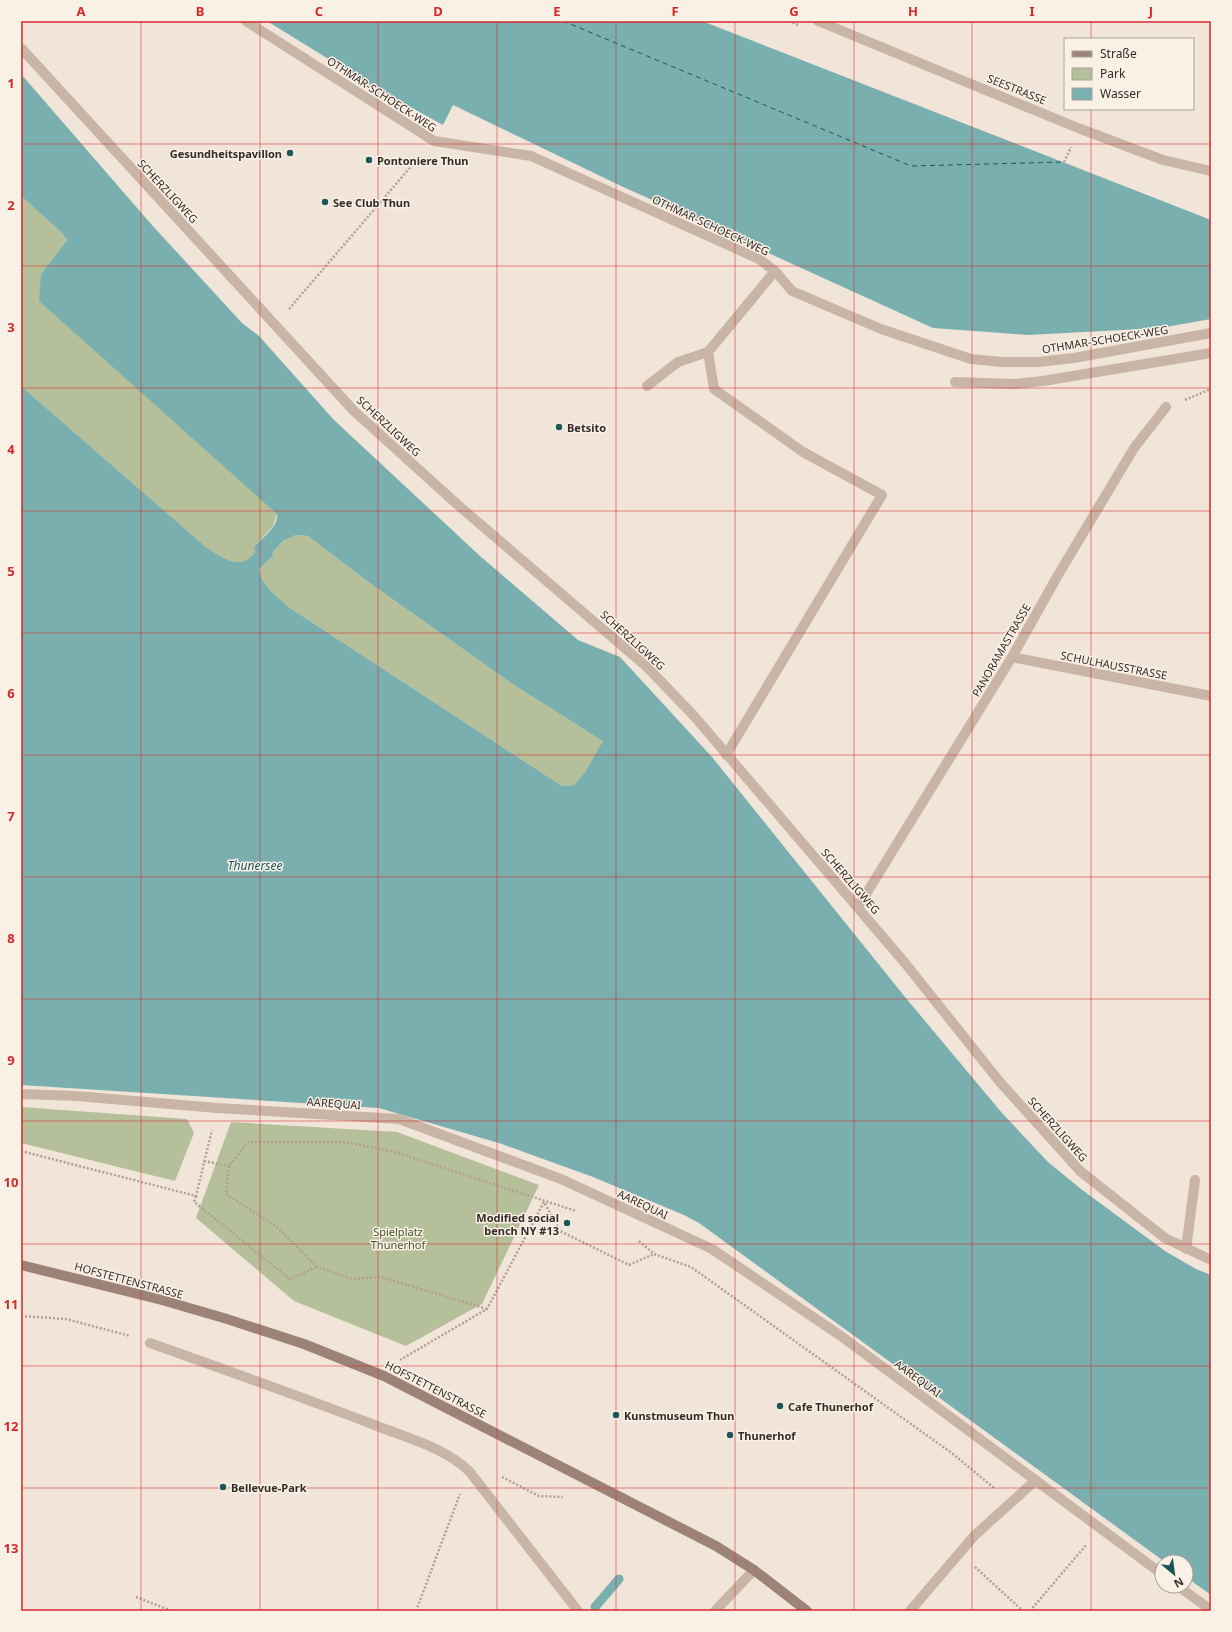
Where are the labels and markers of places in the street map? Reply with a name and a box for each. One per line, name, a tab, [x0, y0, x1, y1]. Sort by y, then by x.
place label: Gesundheitspavillon	[170, 146, 282, 161]
marker: Gesundheitspavillon	[285, 148, 295, 158]
place label: Pontoniere Thun	[377, 153, 468, 168]
marker: Pontoniere Thun	[364, 155, 374, 165]
place label: See Club Thun	[333, 195, 410, 210]
marker: See Club Thun	[320, 197, 330, 207]
place label: Betsito	[567, 420, 606, 435]
marker: Betsito	[554, 422, 564, 432]
place label: Modified social bench NY #13	[476, 1210, 559, 1238]
marker: Modified social bench NY #13	[562, 1218, 572, 1228]
place label: Cafe Thunerhof	[788, 1399, 874, 1414]
marker: Cafe Thunerhof	[775, 1401, 785, 1411]
place label: Kunstmuseum Thun	[624, 1408, 734, 1423]
marker: Kunstmuseum Thun	[611, 1410, 621, 1420]
place label: Thunerhof	[738, 1428, 796, 1443]
marker: Thunerhof	[725, 1430, 735, 1440]
place label: Bellevue-Park	[231, 1480, 307, 1495]
marker: Bellevue-Park	[218, 1482, 228, 1492]

